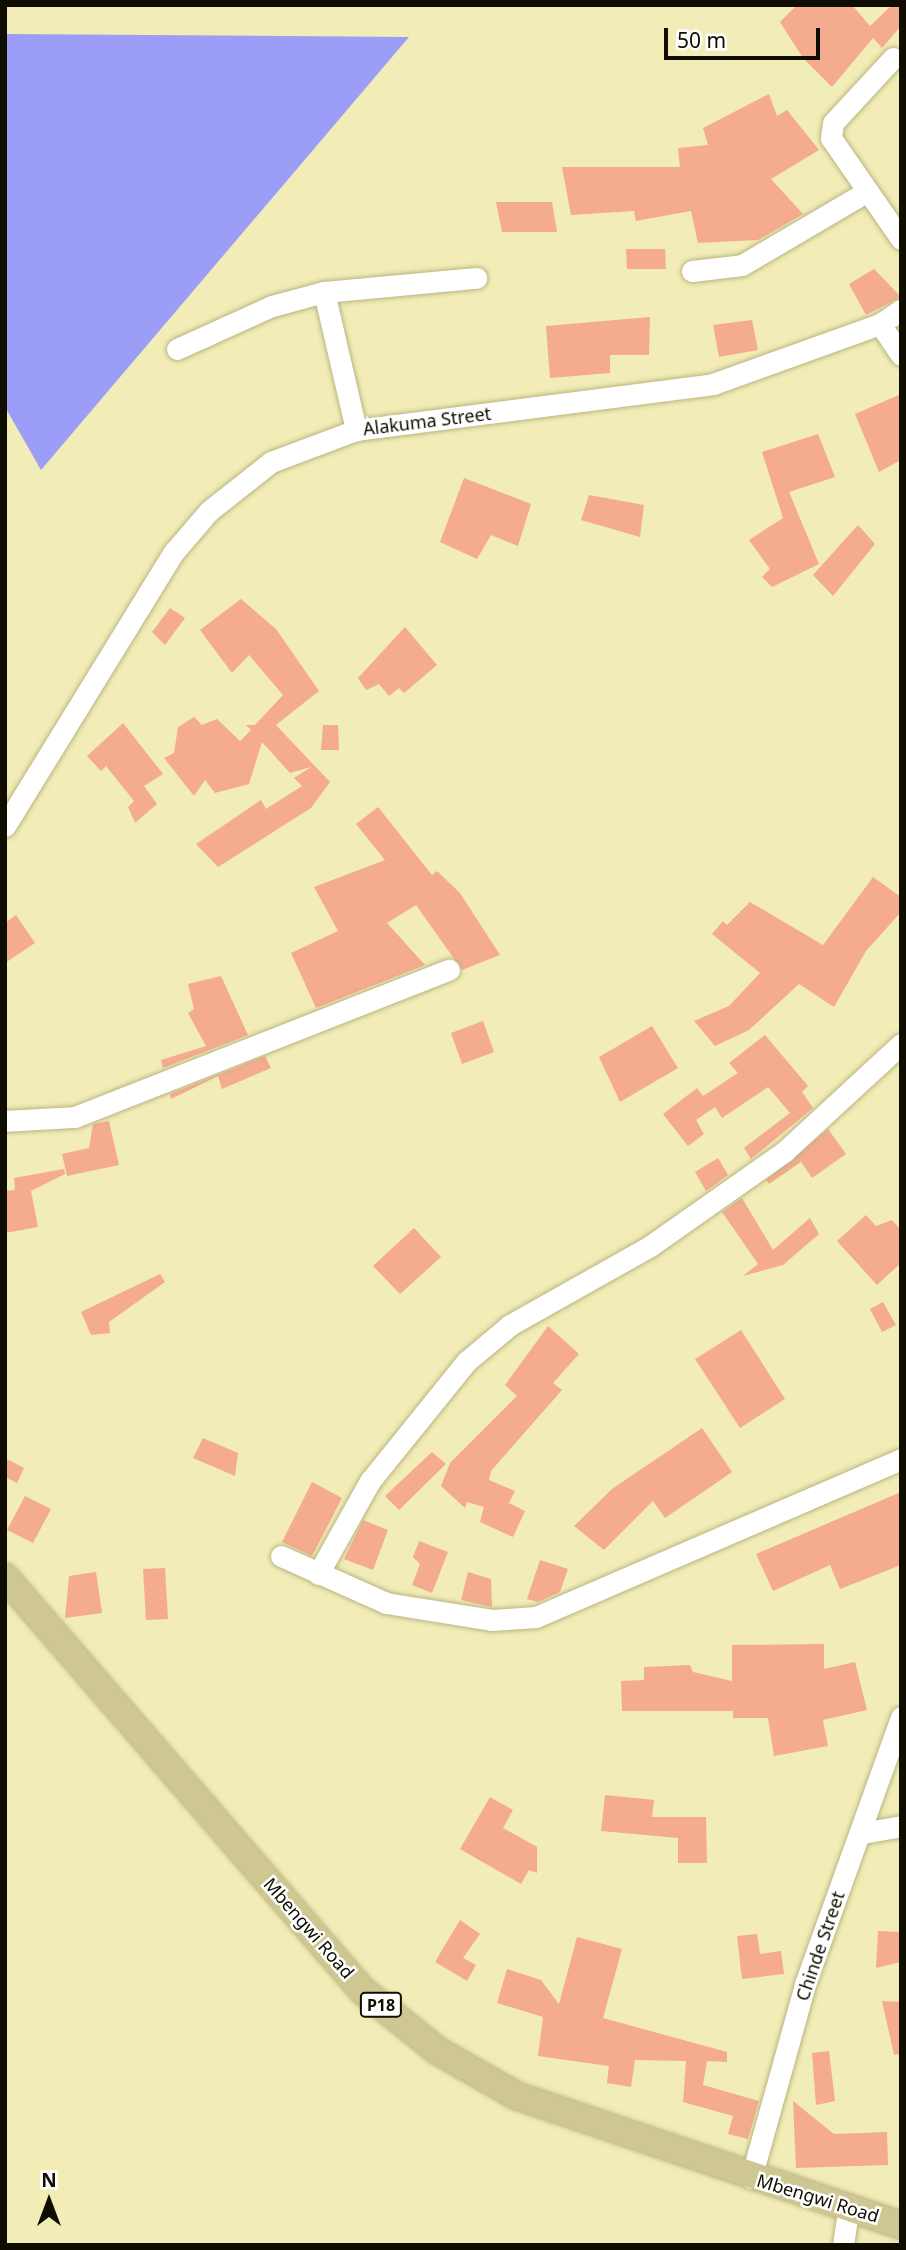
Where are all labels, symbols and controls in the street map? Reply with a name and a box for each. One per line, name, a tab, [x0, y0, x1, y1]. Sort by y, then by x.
scale bar	[668, 14, 824, 58]
text: 50 m	[677, 26, 726, 54]
street label: Alakuma Street	[362, 402, 492, 440]
street label: Mbengwi Road	[259, 1873, 359, 1983]
street label: Chinde Street	[791, 1888, 849, 2004]
road number: P18	[358, 1993, 404, 2018]
north arrow	[14, 2166, 84, 2236]
text: N	[41, 2167, 57, 2193]
street label: Mbengwi Road	[754, 2169, 882, 2227]

